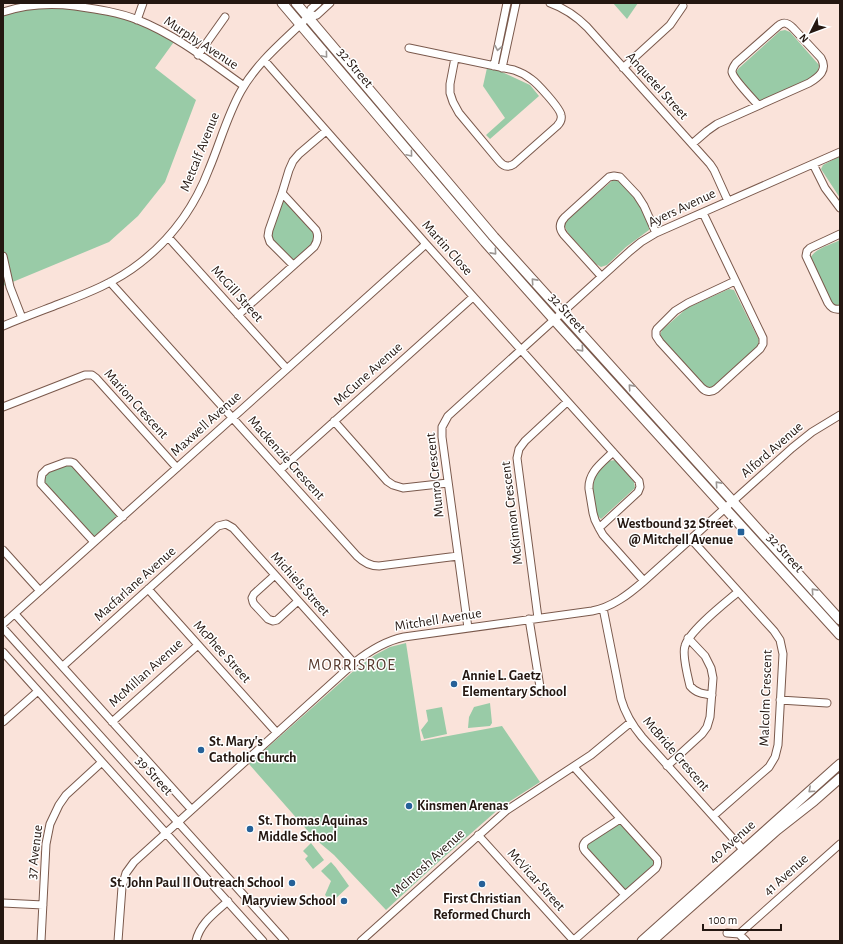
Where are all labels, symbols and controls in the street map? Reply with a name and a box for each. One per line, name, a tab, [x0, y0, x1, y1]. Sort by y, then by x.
north arrow	[791, 12, 831, 52]
street label: Murphy Avenue	[161, 14, 241, 72]
text: N	[797, 32, 811, 45]
street label: 32 Street	[334, 45, 376, 91]
one-way arrow	[494, 45, 502, 51]
one-way arrow	[321, 50, 328, 57]
street label: Anquetel Street	[623, 50, 691, 123]
street label: Metcalf Avenue	[178, 110, 222, 194]
one-way arrow	[405, 149, 412, 156]
street label: Ayers Avenue	[646, 186, 718, 230]
street label: Martin Close	[419, 218, 475, 278]
one-way arrow	[490, 248, 497, 255]
street label: McGill Street	[208, 263, 266, 325]
one-way arrow	[532, 278, 539, 285]
street label: 32 Street	[546, 291, 588, 336]
street label: McCune Avenue	[331, 340, 405, 408]
one-way arrow	[576, 344, 584, 352]
street label: Marion Crescent	[101, 367, 171, 442]
one-way arrow	[628, 385, 635, 392]
street label: Maxwell Avenue	[168, 389, 244, 459]
street label: Mackenzie Crescent	[245, 413, 327, 503]
street label: Alford Avenue	[738, 419, 806, 481]
street label: Munro Crescent	[424, 431, 446, 518]
street label: McKinnon Crescent	[499, 460, 525, 565]
one-way arrow	[715, 481, 722, 489]
place label: Westbound 32 Street @ Mitchell Avenue	[617, 517, 733, 547]
marker: Westbound 32 Street @ Mitchell Avenue	[736, 527, 746, 537]
street label: 32 Street	[764, 531, 806, 576]
street label: Macfarlane Avenue	[92, 544, 178, 624]
street label: Michiels Street	[268, 549, 333, 619]
one-way arrow	[811, 588, 819, 596]
street label: Mitchell Avenue	[394, 606, 482, 634]
street label: McPhee Street	[191, 618, 254, 686]
street label: McMillan Avenue	[106, 636, 186, 710]
street label: Malcolm Crescent	[757, 649, 775, 747]
district label: MORRISROE	[308, 657, 396, 673]
place label: Annie L. Gaetz Elementary School	[462, 669, 567, 699]
marker: Annie L. Gaetz Elementary School	[449, 679, 459, 689]
street label: McBride Crescent	[640, 714, 712, 794]
place label: St. Mary's Catholic Church	[209, 735, 297, 765]
marker: St. Mary's Catholic Church	[196, 745, 206, 755]
street label: 39 Street	[133, 754, 175, 799]
one-way arrow	[808, 785, 816, 792]
place label: Kinsmen Arenas	[417, 799, 508, 813]
marker: Kinsmen Arenas	[404, 801, 414, 811]
place label: St. Thomas Aquinas Middle School	[258, 814, 368, 844]
street label: 40 Avenue	[706, 818, 758, 866]
street label: 37 Avenue	[25, 824, 45, 880]
marker: St. Thomas Aquinas Middle School	[245, 824, 255, 834]
street label: McIntosh Avenue	[389, 827, 467, 899]
street label: McVicar Street	[505, 846, 568, 914]
street label: 41 Avenue	[761, 852, 811, 898]
place label: St. John Paul II Outreach School	[110, 876, 284, 890]
marker: St. John Paul II Outreach School	[287, 878, 297, 888]
marker: First Christian Reformed Church	[477, 879, 487, 889]
place label: First Christian Reformed Church	[433, 892, 531, 922]
place label: Maryview School	[242, 894, 336, 908]
marker: Maryview School	[339, 896, 349, 906]
scale bar	[703, 906, 781, 932]
text: 100 m	[709, 914, 737, 926]

